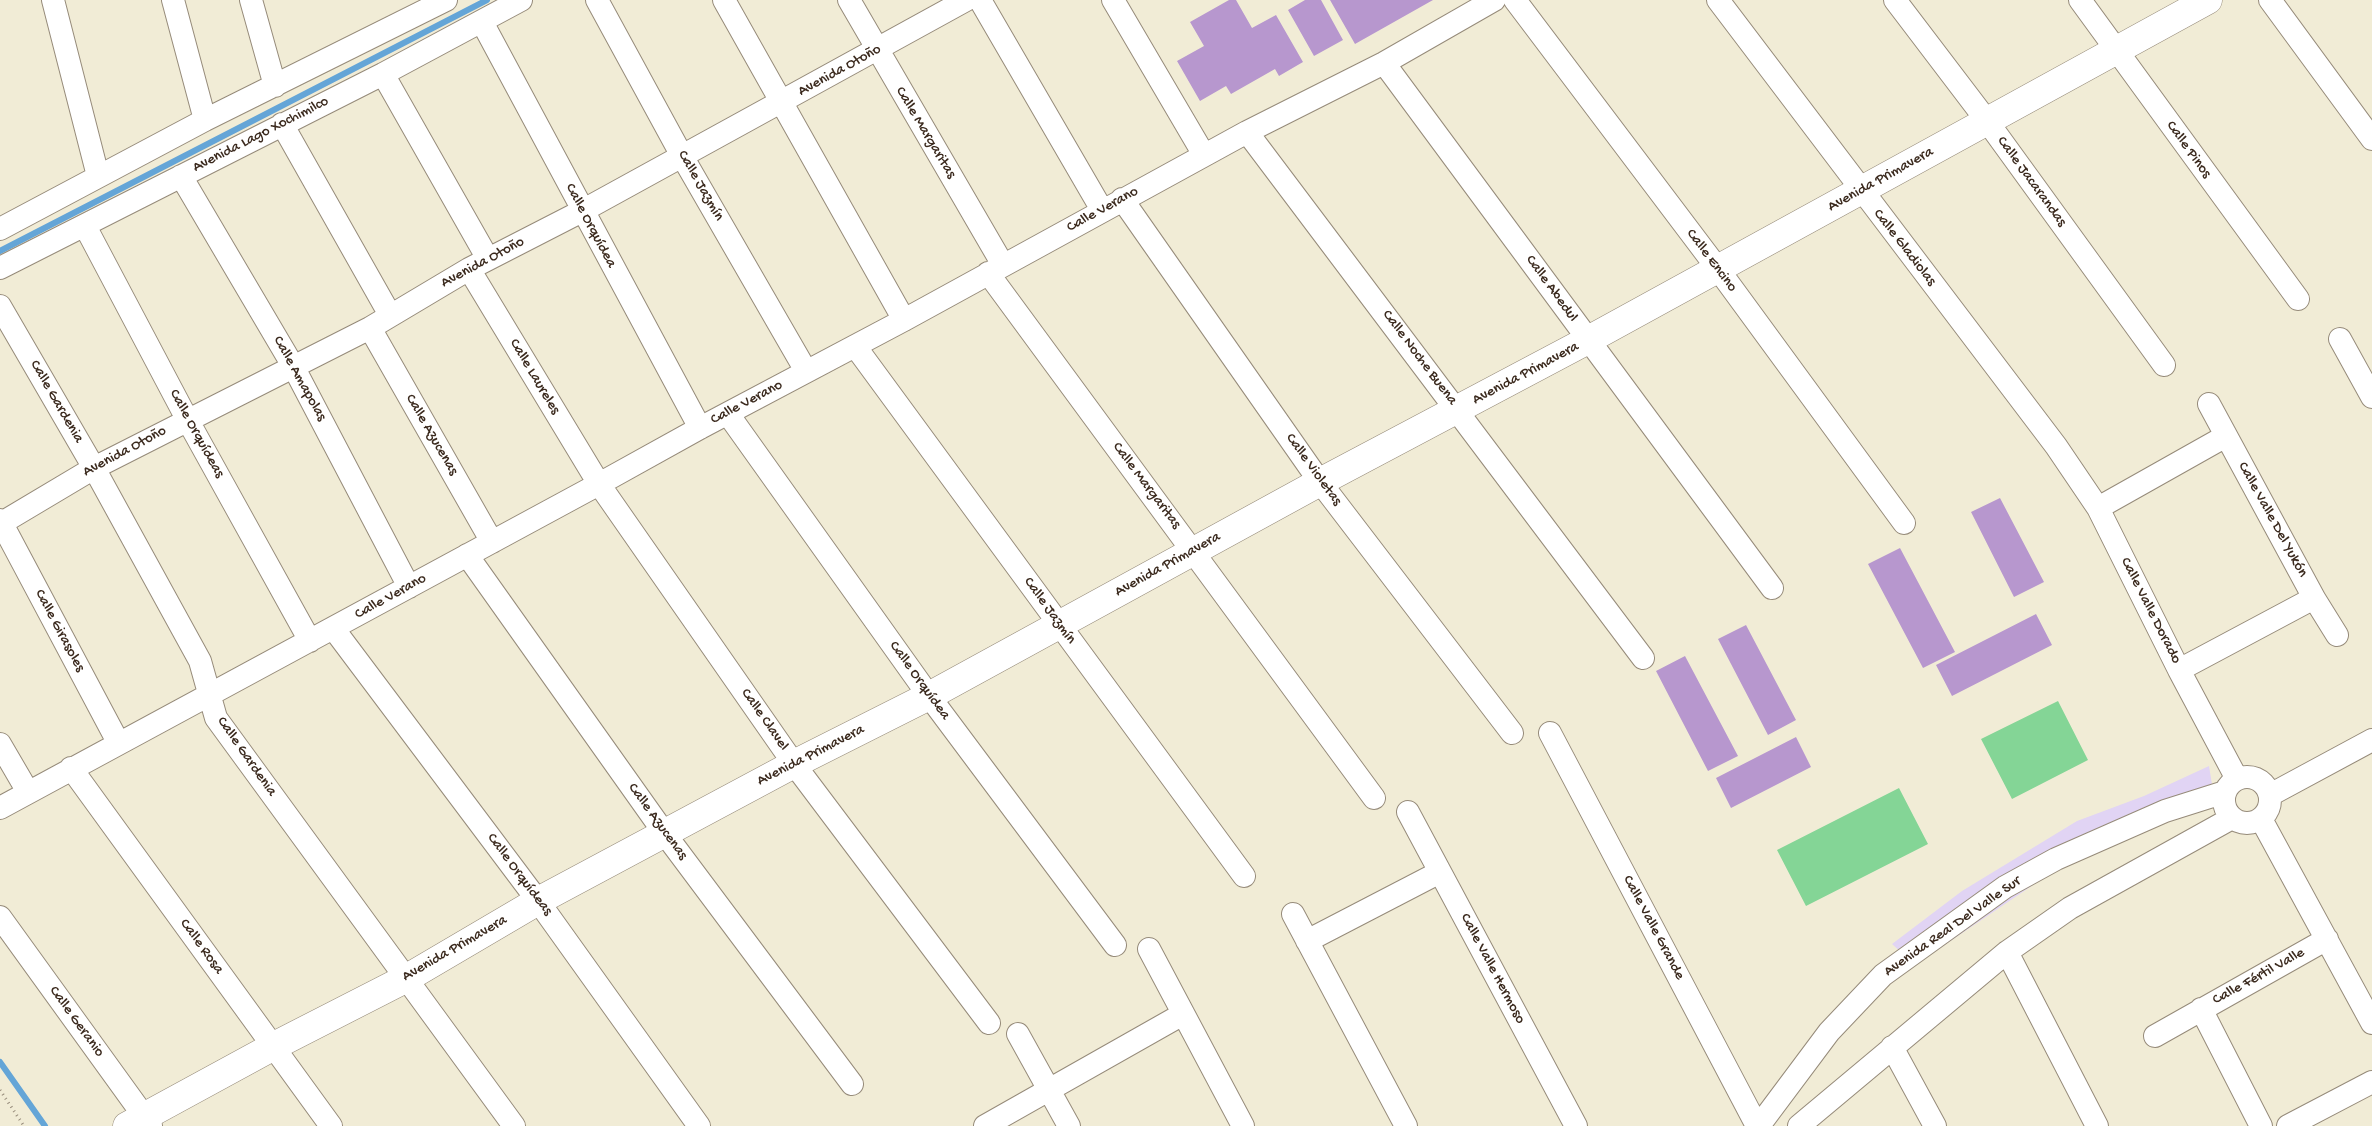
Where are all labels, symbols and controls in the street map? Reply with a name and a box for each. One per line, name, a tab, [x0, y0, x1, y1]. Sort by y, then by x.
street label: Avenida Otoño	[795, 41, 885, 101]
street label: Calle Margaritas	[891, 84, 959, 182]
street label: Avenida Lago Xochimilco	[190, 93, 332, 177]
street label: Calle Pinos	[2161, 118, 2215, 182]
street label: Calle Jacarandas	[1992, 133, 2070, 231]
street label: Avenida Primavera	[1825, 144, 1937, 216]
street label: Calle Jazmín	[673, 148, 727, 224]
street label: Calle Orquídea	[560, 181, 620, 271]
street label: Calle Verano	[1064, 183, 1142, 237]
street label: Calle Gladiolas	[1868, 206, 1940, 290]
street label: Calle Encino	[1682, 226, 1740, 296]
street label: Avenida Otoño	[438, 233, 528, 293]
street label: Calle Abedul	[1521, 252, 1581, 326]
street label: Calle Noche Buena	[1377, 307, 1461, 409]
street label: Calle Amapolas	[268, 333, 330, 425]
street label: Calle Laureles	[504, 336, 564, 418]
street label: Avenida Primavera	[1470, 338, 1582, 410]
street label: Calle Gardenia	[25, 357, 87, 447]
street label: Calle Verano	[708, 377, 786, 429]
street label: Calle Orquídeas	[164, 387, 228, 481]
street label: Calle Azucenas	[401, 391, 461, 479]
street label: Avenida Otoño	[80, 422, 170, 482]
street label: Calle Violetas	[1281, 430, 1345, 510]
street label: Calle Margaritas	[1108, 439, 1184, 533]
street label: Calle Valle Del Yukón	[2233, 459, 2311, 581]
street label: Avenida Primavera	[1112, 529, 1224, 601]
street label: Calle Valle Dorado	[2115, 555, 2185, 667]
street label: Calle Verano	[352, 570, 430, 624]
street label: Calle Jazmín	[1019, 574, 1079, 648]
street label: Calle Girasoles	[30, 587, 88, 675]
street label: Calle Orquídea	[884, 638, 954, 724]
street label: Calle Clavel	[736, 685, 792, 755]
street label: Calle Gardenia	[212, 714, 280, 800]
street label: Avenida Primavera	[754, 721, 868, 791]
street label: Calle Azucenas	[623, 780, 691, 864]
street label: Calle Orquídeas	[482, 830, 556, 920]
street label: Calle Valle Grande	[1618, 873, 1688, 983]
street label: Avenida Real Del Valle Sur	[1881, 873, 2025, 981]
street label: Calle Valle Hermoso	[1455, 911, 1529, 1027]
street label: Avenida Primavera	[399, 912, 511, 986]
street label: Calle Rosa	[175, 916, 227, 978]
street label: Calle Fértil Valle	[2210, 944, 2308, 1010]
street label: Calle Geranio	[44, 983, 108, 1061]

